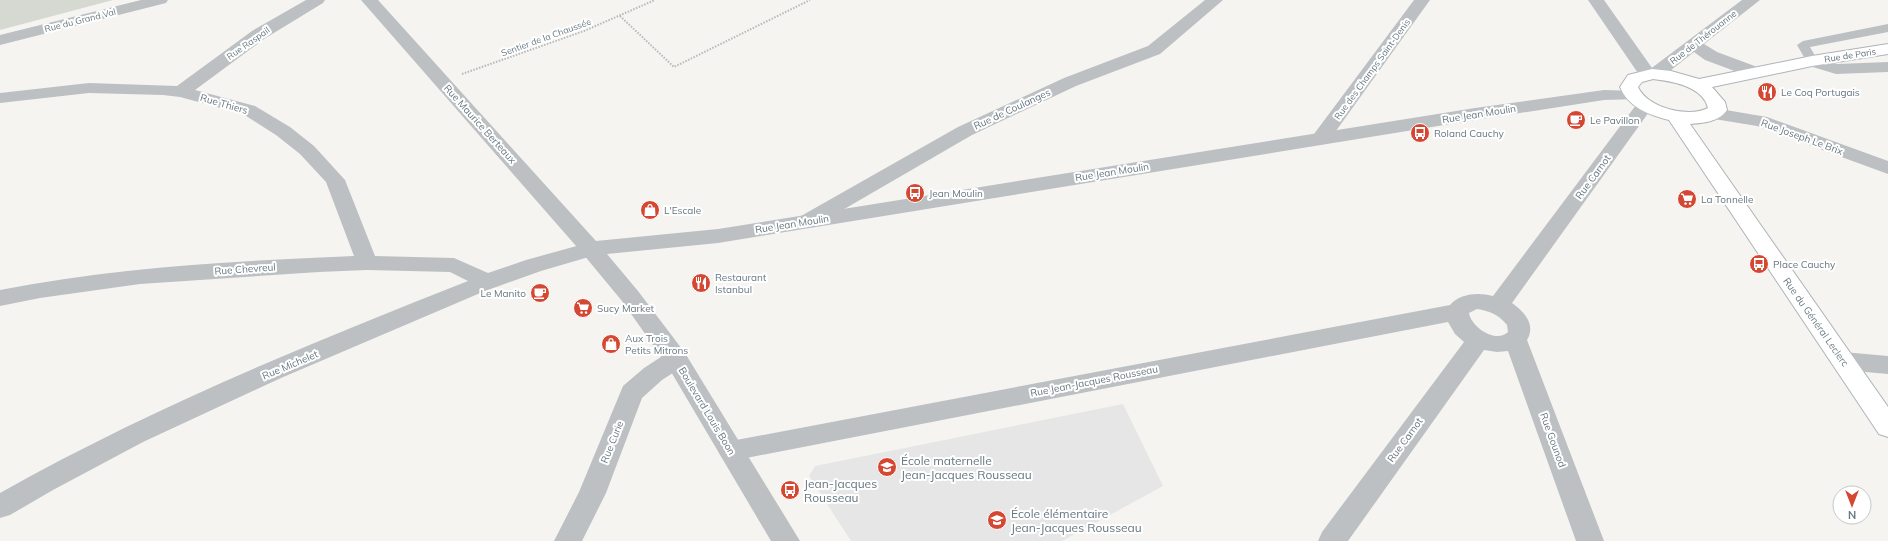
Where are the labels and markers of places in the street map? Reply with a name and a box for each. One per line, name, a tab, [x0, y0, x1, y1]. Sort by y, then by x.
restaurant icon: Le Coq Portugais	[1756, 81, 1778, 103]
place label: Le Coq Portugais	[1781, 86, 1860, 99]
cafe icon: Le Pavillon	[1565, 109, 1587, 131]
place label: Le Pavillon	[1590, 114, 1640, 127]
bus stop icon: Roland Cauchy	[1409, 122, 1431, 144]
place label: Roland Cauchy	[1434, 127, 1505, 140]
bus stop icon: Jean Moulin	[904, 182, 926, 204]
place label: Jean Moulin	[929, 187, 983, 200]
supermarket icon: La Tonnelle	[1676, 188, 1698, 210]
place label: La Tonnelle	[1701, 193, 1753, 206]
shop icon: L'Escale	[639, 199, 661, 221]
place label: L'Escale	[664, 204, 701, 217]
bus stop icon: Place Cauchy	[1748, 253, 1770, 275]
place label: Place Cauchy	[1773, 258, 1836, 271]
place label: Restaurant Istanbul	[715, 271, 767, 296]
restaurant icon: Restaurant Istanbul	[690, 272, 712, 294]
cafe icon: Le Manito	[529, 282, 551, 304]
place label: Le Manito	[481, 287, 526, 300]
supermarket icon: Sucy Market	[572, 297, 594, 319]
place label: Sucy Market	[597, 302, 655, 315]
place label: Aux Trois Petits Mitrons	[625, 332, 688, 357]
shop icon: Aux Trois Petits Mitrons	[600, 333, 622, 355]
place label: École maternelle Jean-Jacques Rousseau	[901, 453, 1032, 482]
school or university icon: École maternelle Jean-Jacques Rousseau	[876, 456, 898, 478]
place label: Jean-Jacques Rousseau	[804, 476, 877, 505]
bus stop icon: Jean-Jacques Rousseau	[779, 479, 801, 501]
place label: École élémentaire Jean-Jacques Rousseau	[1011, 506, 1142, 535]
school or university icon: École élémentaire Jean-Jacques Rousseau	[986, 509, 1008, 531]

